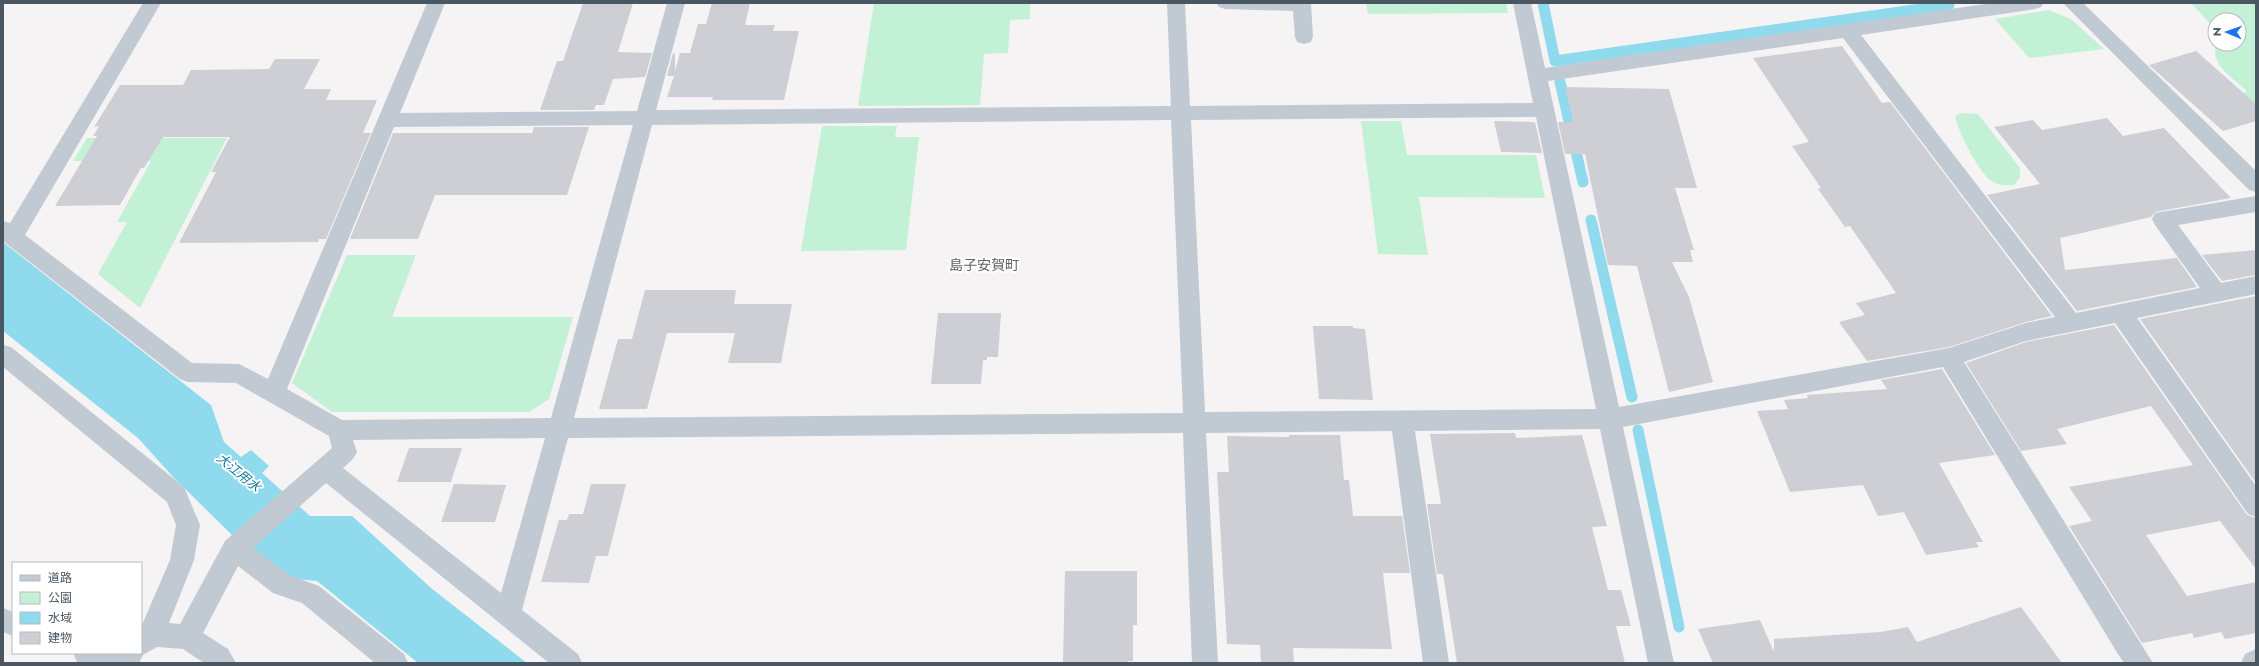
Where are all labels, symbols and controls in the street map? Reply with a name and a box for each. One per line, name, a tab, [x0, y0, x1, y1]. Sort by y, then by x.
north arrow	[2207, 12, 2247, 52]
text: N	[2209, 27, 2225, 36]
district label: 島子安賀町	[949, 255, 1019, 275]
water label: 大江用水	[212, 449, 266, 497]
legend	[12, 562, 142, 654]
text: 道路	[48, 569, 72, 587]
text: 公園	[48, 589, 72, 607]
text: 水域	[48, 609, 72, 627]
text: 建物	[48, 629, 72, 647]

